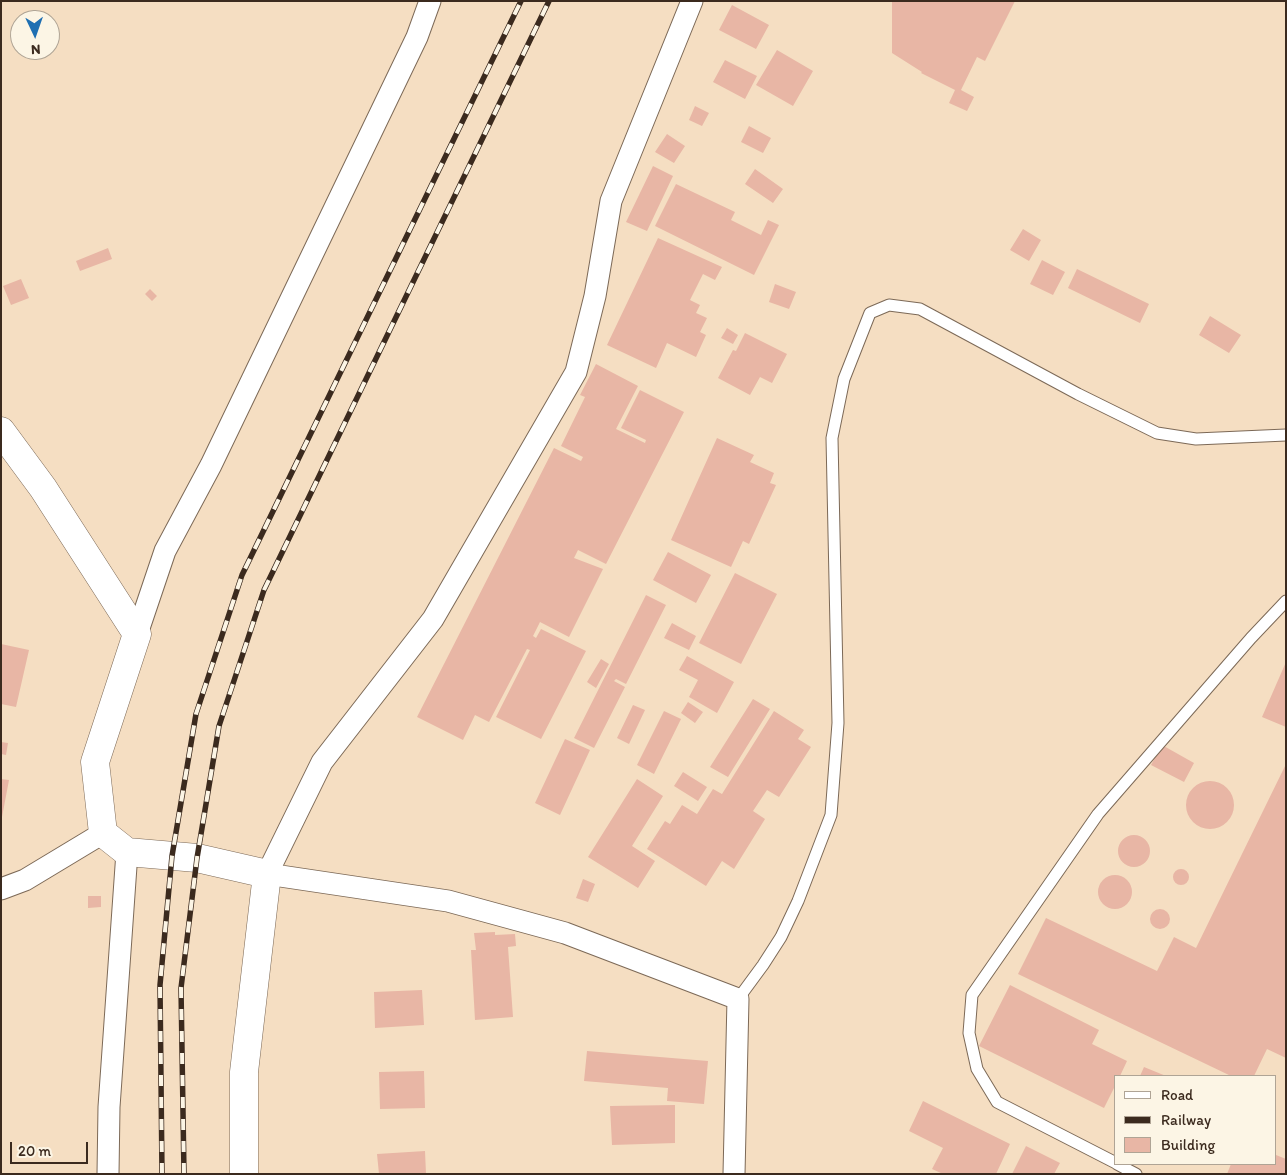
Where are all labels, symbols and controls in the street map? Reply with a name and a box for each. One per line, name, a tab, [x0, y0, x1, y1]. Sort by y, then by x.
north arrow	[10, 10, 60, 60]
text: N	[31, 41, 41, 58]
legend	[1114, 1075, 1277, 1165]
text: Road	[1161, 1086, 1193, 1104]
text: Railway	[1161, 1111, 1211, 1129]
scale bar	[12, 1132, 90, 1164]
text: Building	[1161, 1136, 1215, 1154]
text: 20 m	[18, 1142, 51, 1160]

